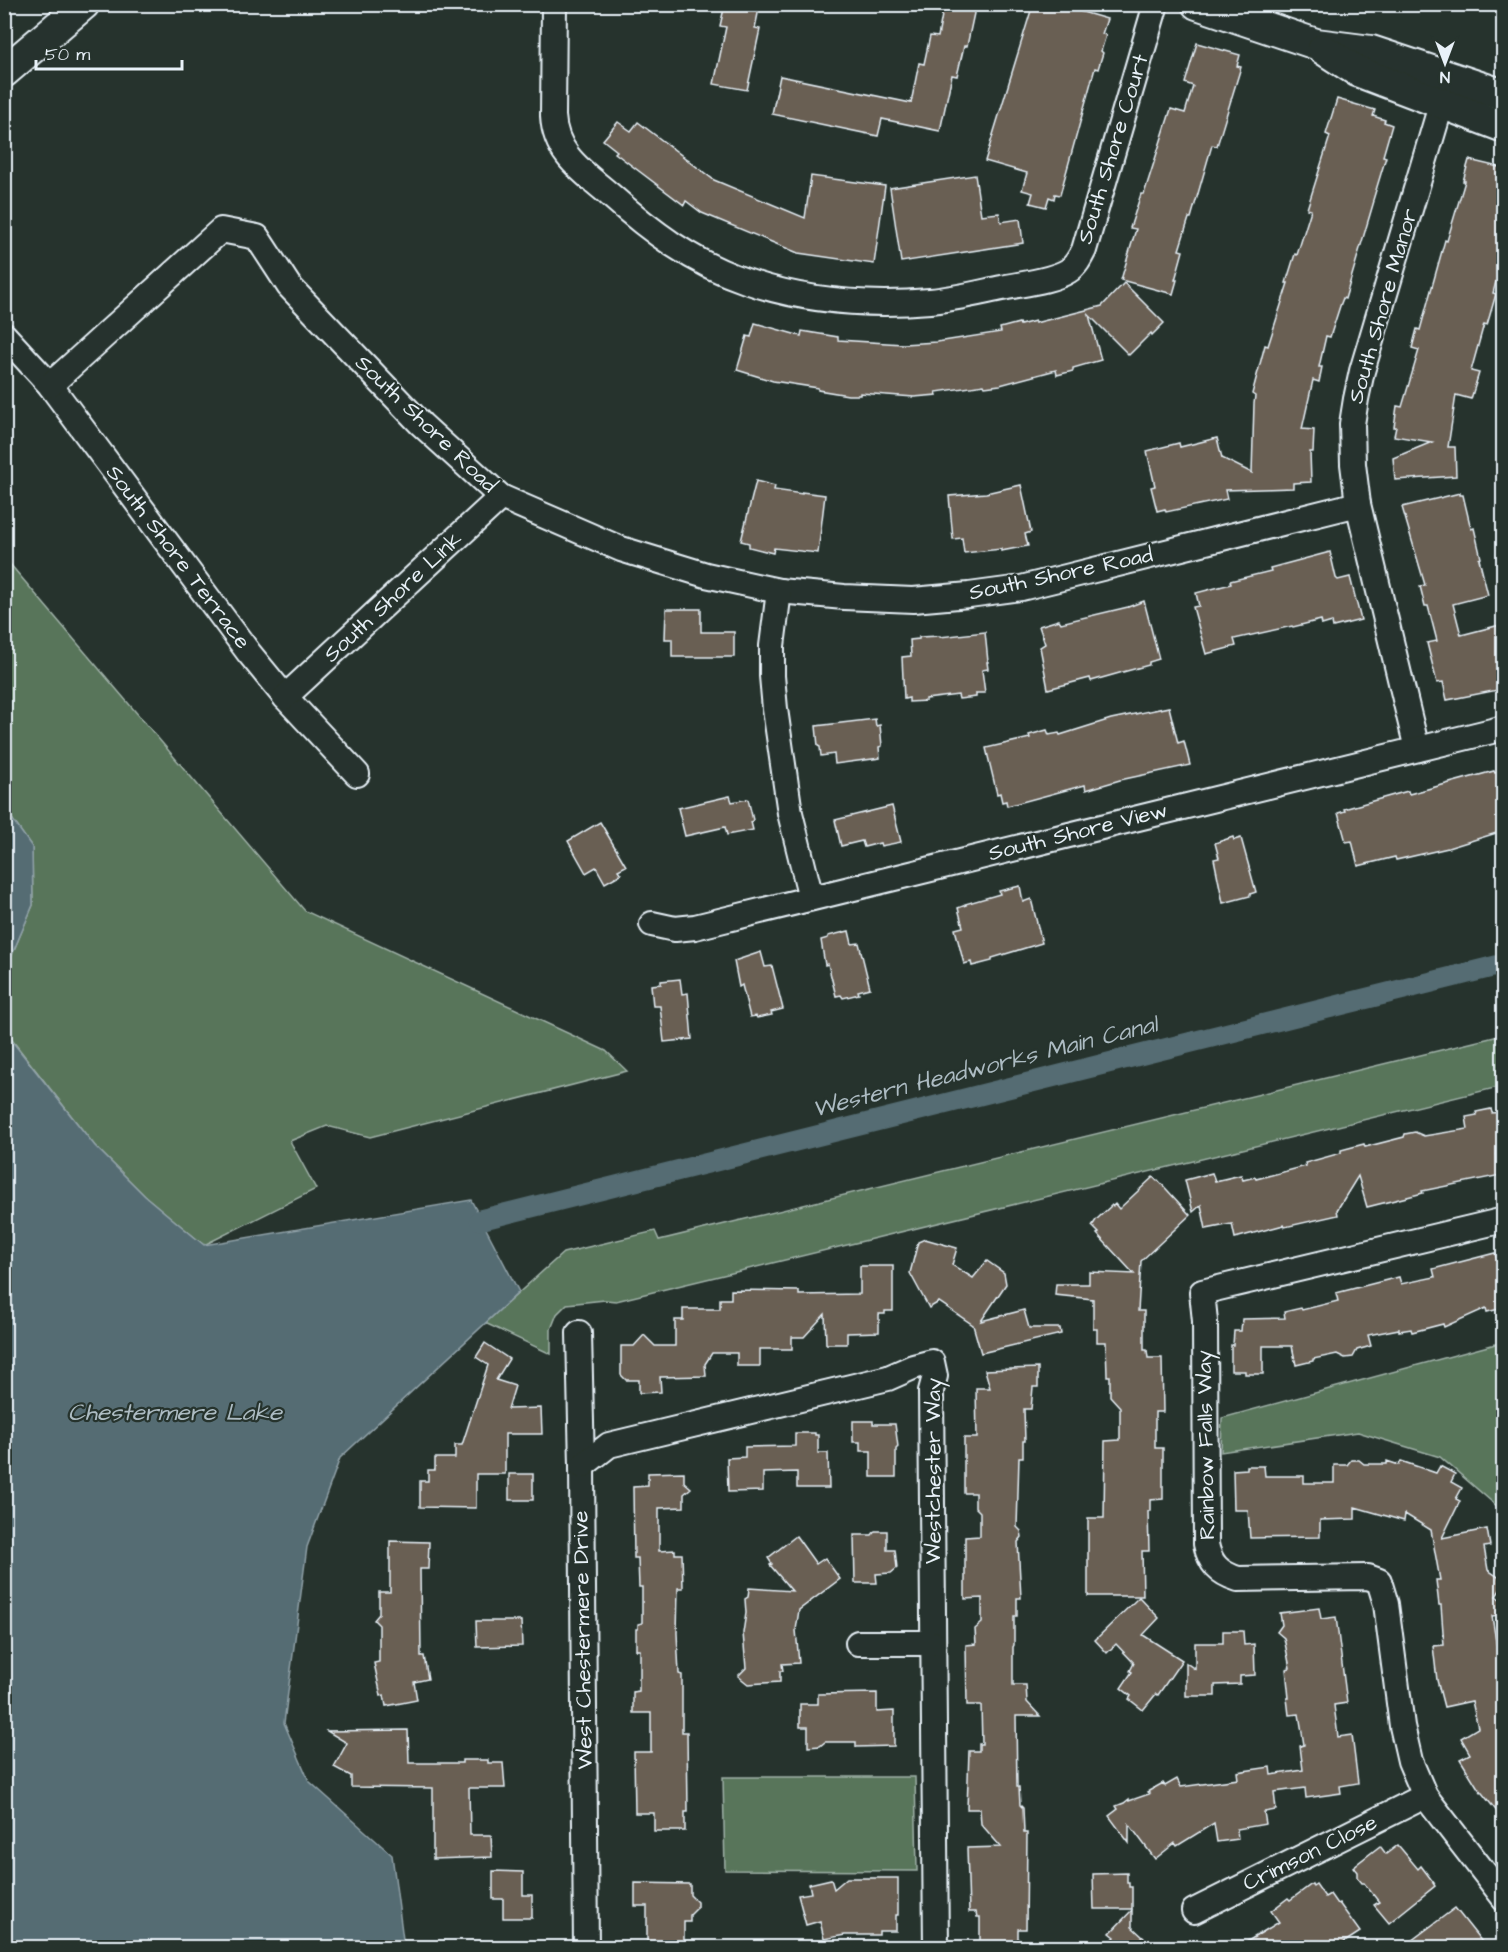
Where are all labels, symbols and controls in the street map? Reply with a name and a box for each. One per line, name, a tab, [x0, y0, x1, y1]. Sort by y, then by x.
scale bar	[36, 33, 182, 71]
north arrow	[1415, 33, 1475, 93]
text: 50 m	[45, 42, 90, 67]
street label: South Shore Court	[1069, 50, 1157, 248]
text: N	[1440, 66, 1450, 88]
street label: South Shore Manor	[1340, 205, 1426, 407]
street label: South Shore Road	[348, 348, 504, 500]
street label: South Shore Terrace	[98, 458, 258, 656]
street label: South Shore Link	[317, 524, 470, 670]
street label: South Shore Road	[966, 539, 1156, 609]
street label: South Shore View	[985, 795, 1171, 869]
water label: Western Headworks Main Canal	[809, 1007, 1164, 1126]
street label: Rainbow Falls Way	[1189, 1350, 1224, 1540]
street label: Westchester Way	[918, 1378, 950, 1564]
water label: Chestermere Lake	[68, 1396, 283, 1430]
street label: West Chestermere Drive	[565, 1510, 601, 1770]
street label: Crimson Close	[1238, 1807, 1382, 1899]

